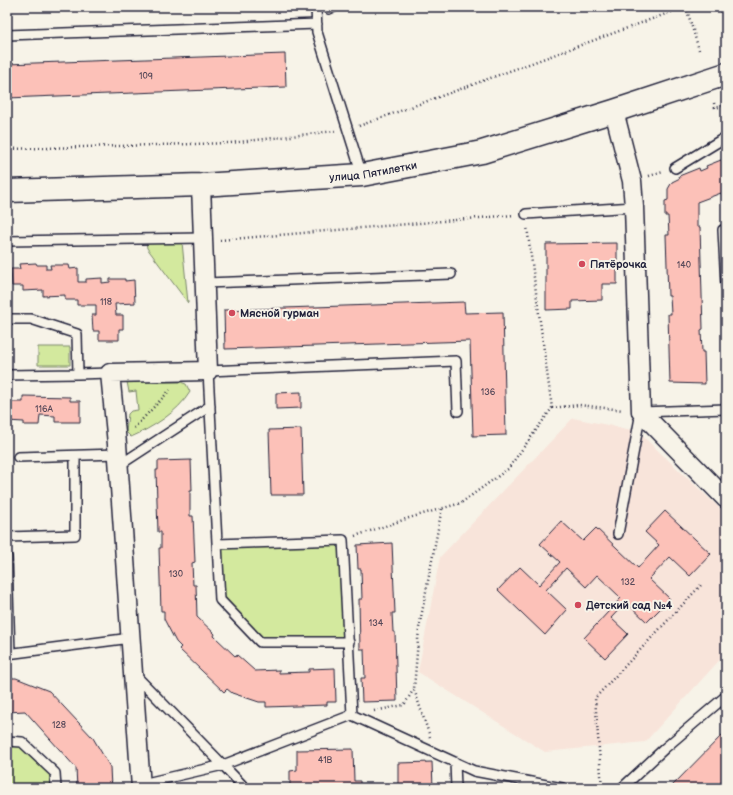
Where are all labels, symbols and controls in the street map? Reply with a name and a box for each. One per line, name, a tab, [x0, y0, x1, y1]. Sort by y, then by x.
house number: 109	[139, 71, 153, 82]
street label: улица Пятилетки	[329, 158, 418, 184]
place label: Пятёрочка	[590, 258, 647, 271]
marker: Пятёрочка	[577, 259, 587, 269]
house number: 140	[677, 260, 691, 271]
house number: 118	[100, 297, 112, 308]
place label: Мясной гурман	[240, 307, 319, 320]
marker: Мясной гурман	[227, 308, 237, 318]
house number: 136	[481, 387, 496, 398]
house number: 116А	[35, 404, 54, 415]
house number: 130	[169, 569, 183, 580]
house number: 132	[621, 577, 636, 588]
place label: Детский сад №4	[586, 599, 673, 612]
marker: Детский сад №4	[573, 600, 583, 610]
house number: 134	[369, 618, 384, 629]
house number: 128	[52, 720, 66, 731]
house number: 41В	[318, 755, 333, 766]

